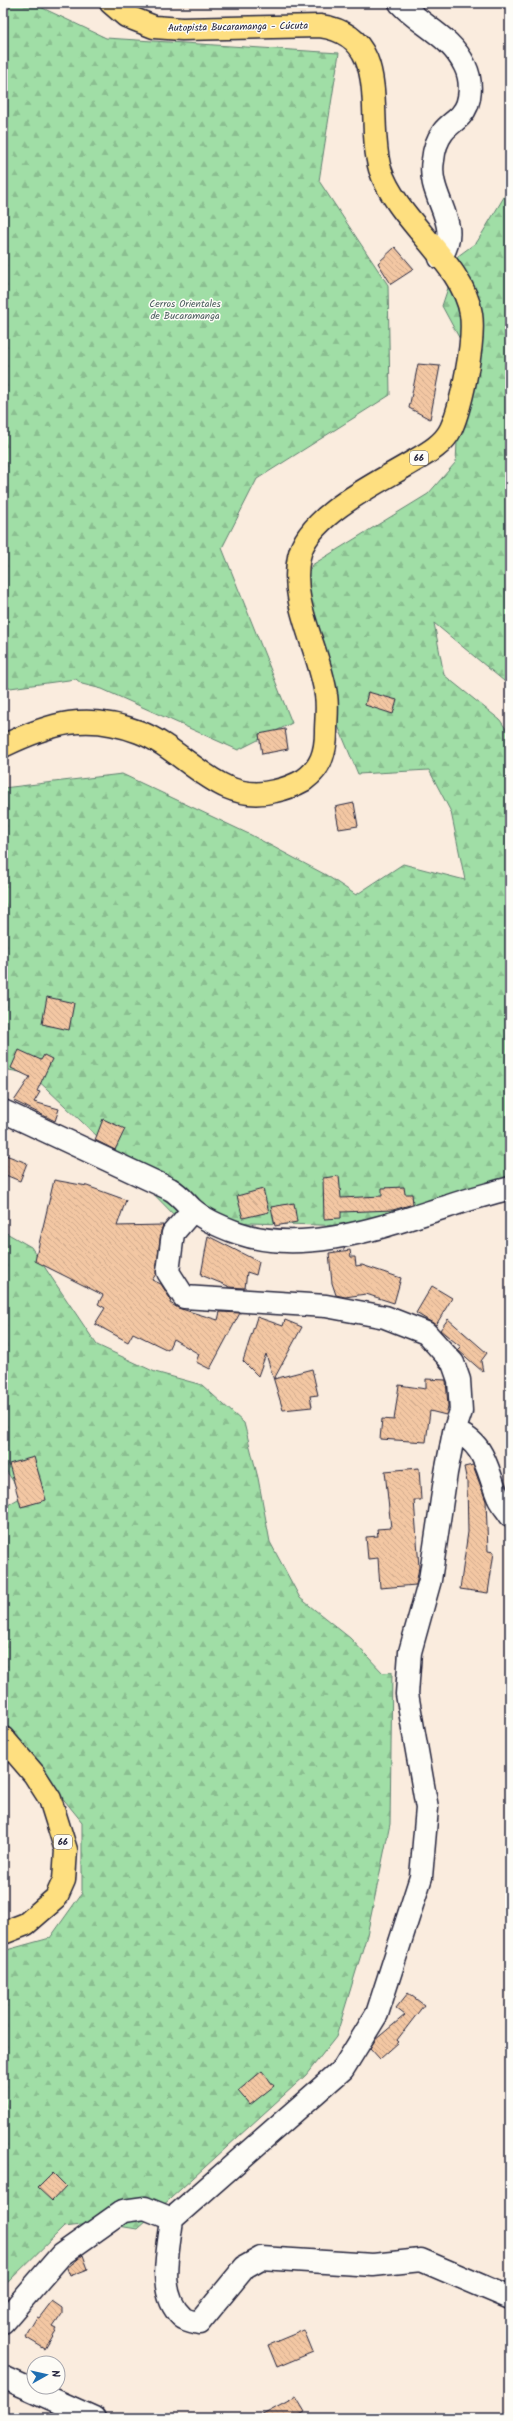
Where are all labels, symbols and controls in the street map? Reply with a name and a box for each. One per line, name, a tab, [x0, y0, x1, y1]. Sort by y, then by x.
street label: Autopista Bucaramanga - Cúcuta	[168, 18, 309, 36]
park label: Cerros Orientales de Bucaramanga	[149, 296, 221, 324]
road number: 66	[410, 451, 428, 465]
road number: 66	[54, 1835, 72, 1849]
north arrow	[26, 2355, 66, 2395]
text: N	[46, 2369, 64, 2378]

